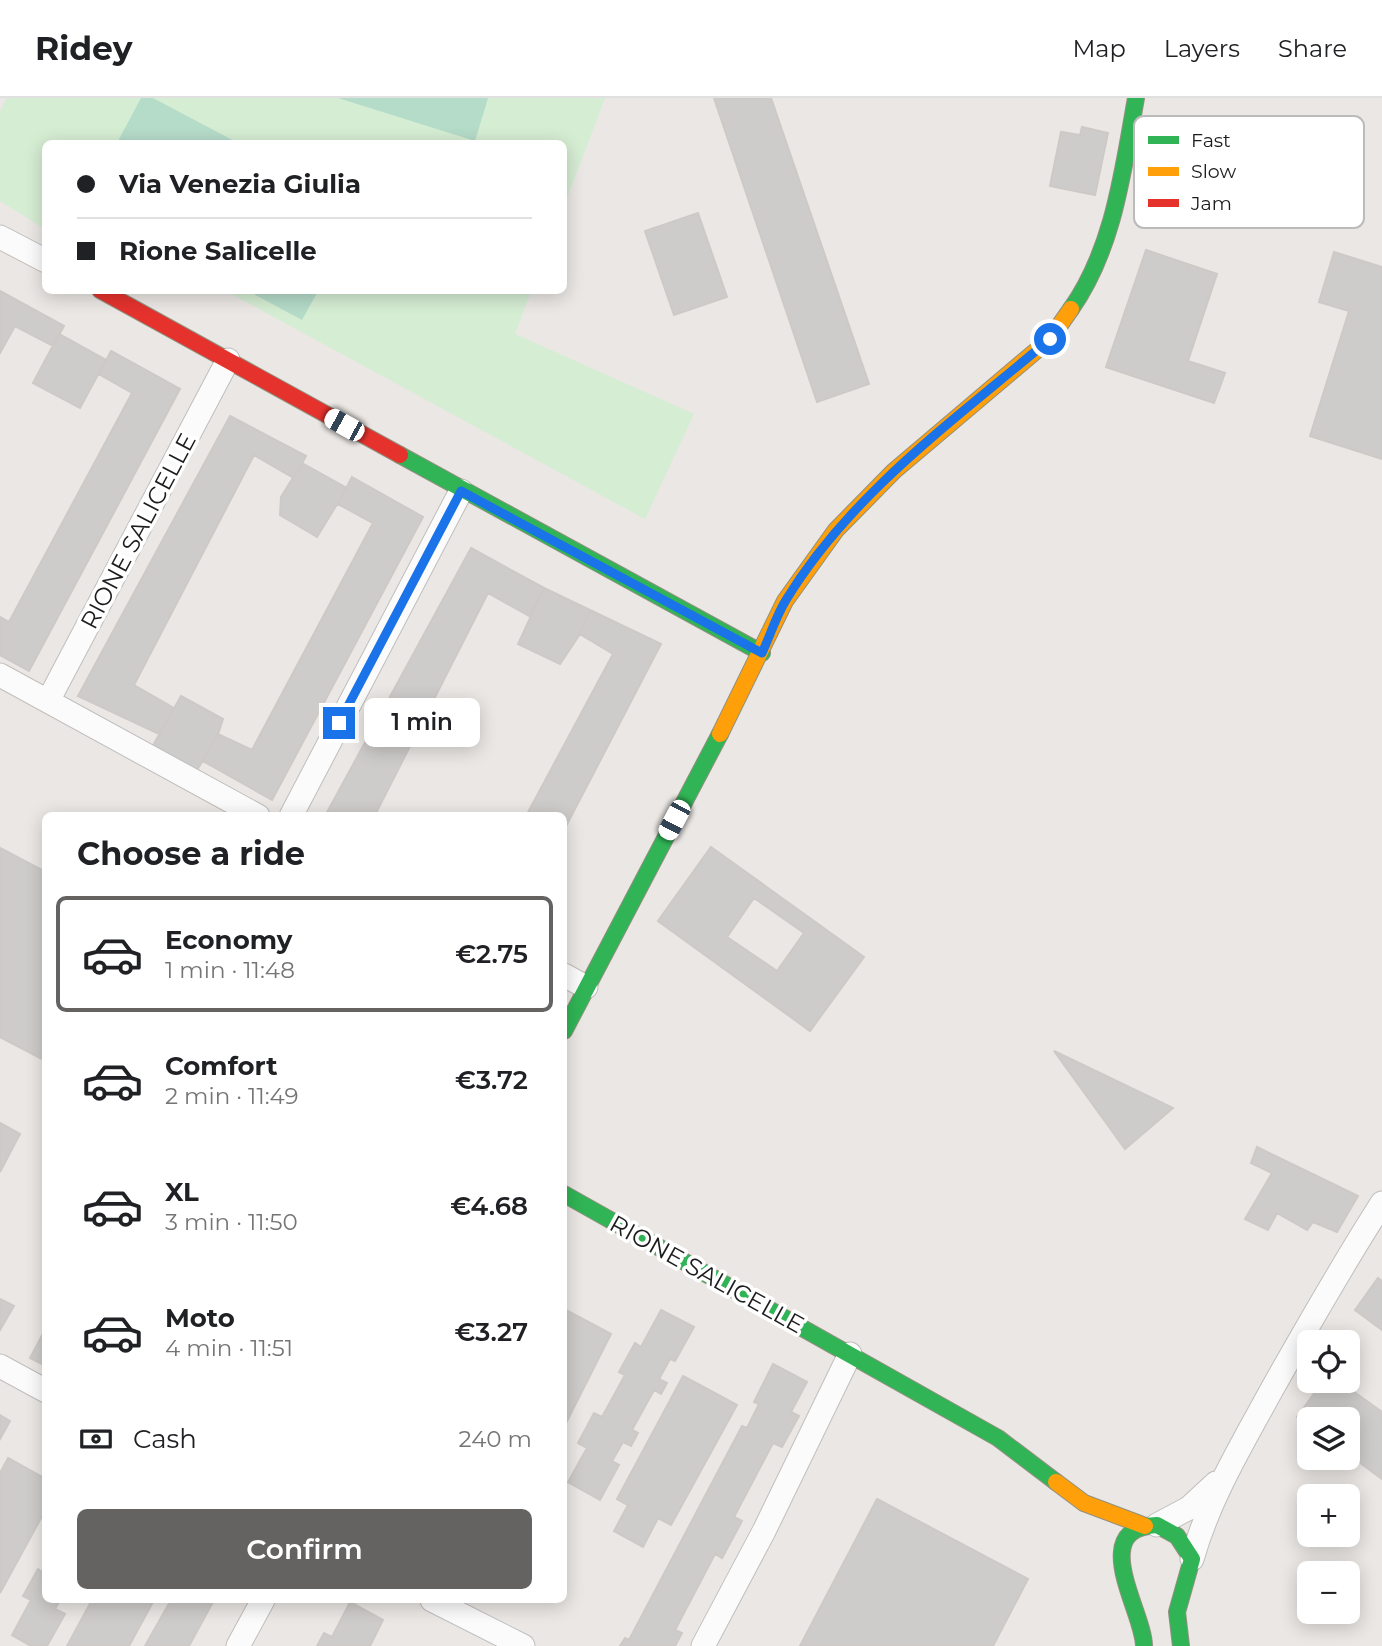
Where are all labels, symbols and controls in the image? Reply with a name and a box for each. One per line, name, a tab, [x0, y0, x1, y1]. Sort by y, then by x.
text: Ridey	[35, 28, 133, 68]
text: Map	[1072, 34, 1126, 63]
text: Layers	[1164, 34, 1240, 63]
text: Share	[1278, 34, 1347, 63]
legend	[1134, 116, 1364, 228]
text: Fast	[1191, 129, 1231, 152]
text: Slow	[1191, 160, 1236, 183]
text: Via Venezia Giulia	[119, 168, 361, 200]
text: Jam	[1190, 192, 1232, 215]
text: Rione Salicelle	[119, 235, 317, 267]
route start	[1034, 323, 1066, 355]
car	[321, 406, 368, 444]
street label: RIONE SALICELLE	[74, 428, 202, 634]
callout: 1 min	[364, 698, 479, 748]
route end	[323, 707, 355, 739]
text: 1 min	[391, 708, 453, 736]
car	[655, 797, 694, 843]
text: Choose a ride	[77, 834, 305, 873]
icon: car	[81, 923, 144, 986]
text: Economy	[165, 924, 292, 956]
text: €2.75	[455, 938, 528, 970]
text: 1 min · 11:48	[165, 956, 295, 984]
icon: car	[81, 1049, 144, 1112]
text: Comfort	[165, 1050, 277, 1082]
text: €3.72	[455, 1064, 528, 1096]
text: 2 min · 11:49	[165, 1082, 299, 1110]
icon: car	[81, 1175, 144, 1238]
text: XL	[165, 1176, 199, 1208]
text: €4.68	[450, 1190, 528, 1222]
text: 3 min · 11:50	[165, 1208, 298, 1236]
street label: RIONE SALICELLE	[605, 1209, 809, 1339]
icon: car	[81, 1301, 144, 1364]
text: Moto	[165, 1302, 235, 1334]
text: €3.27	[454, 1316, 528, 1348]
map controls	[1297, 1330, 1360, 1624]
button: locate	[1297, 1330, 1360, 1393]
text: 4 min · 11:51	[165, 1334, 293, 1362]
button: layers	[1297, 1407, 1360, 1470]
icon: cash	[77, 1420, 115, 1458]
text: Cash	[133, 1423, 197, 1455]
text: 240 m	[459, 1425, 532, 1453]
button: +	[1297, 1484, 1360, 1547]
button: Confirm	[77, 1509, 532, 1589]
button: −	[1297, 1561, 1360, 1624]

